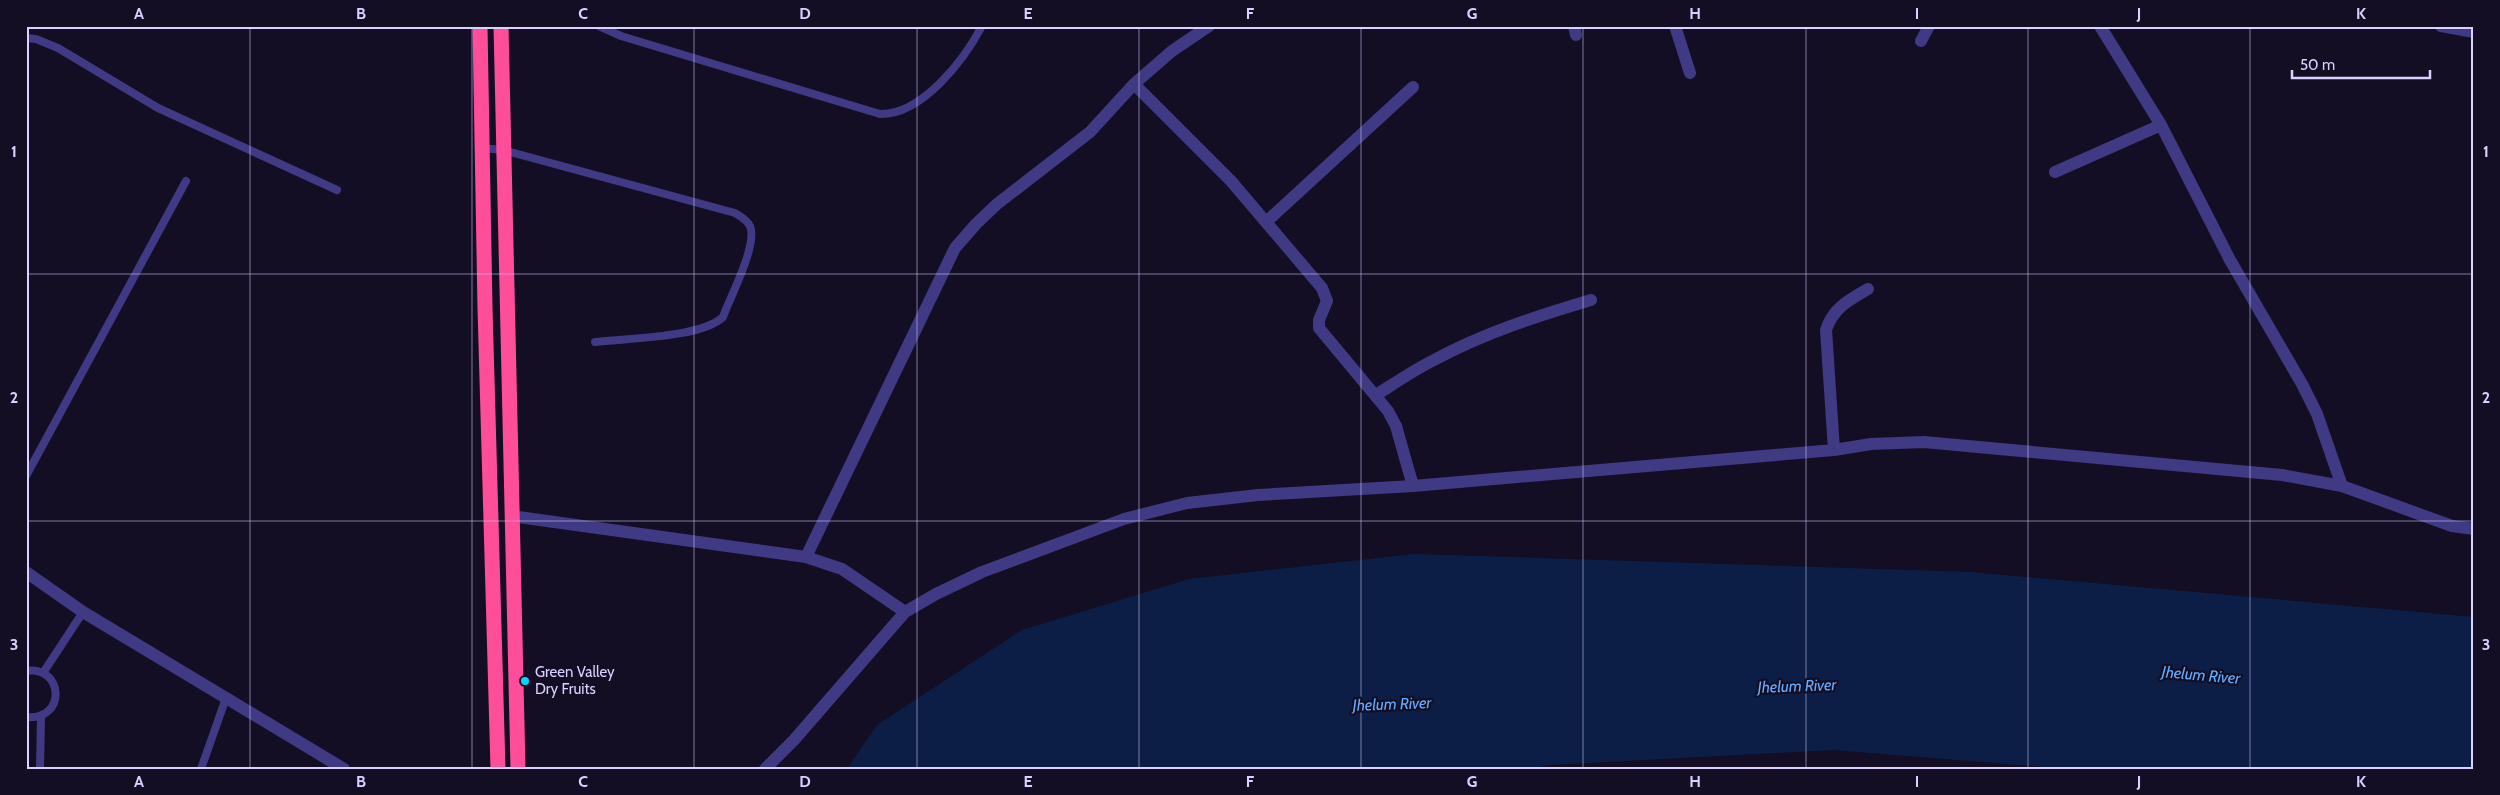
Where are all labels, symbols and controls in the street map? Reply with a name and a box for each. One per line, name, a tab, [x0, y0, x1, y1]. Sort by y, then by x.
text: A	[134, 4, 144, 23]
text: B	[356, 4, 366, 23]
text: C	[578, 4, 588, 23]
text: D	[799, 4, 811, 23]
text: E	[1023, 4, 1033, 23]
text: F	[1246, 4, 1255, 23]
text: G	[1467, 4, 1477, 23]
text: H	[1689, 4, 1701, 23]
text: I	[1915, 4, 1919, 23]
text: J	[2136, 4, 2141, 23]
text: K	[2356, 4, 2366, 23]
scale bar	[2292, 48, 2430, 80]
text: 50 m	[2300, 56, 2335, 74]
text: 1	[11, 142, 17, 161]
text: 1	[2483, 142, 2489, 161]
text: 2	[10, 388, 18, 407]
text: 2	[2482, 388, 2490, 407]
text: 3	[10, 635, 18, 654]
text: 3	[2482, 635, 2490, 654]
water label: Jhelum River	[2159, 662, 2242, 688]
place label: Green Valley Dry Fruits	[535, 663, 615, 698]
marker: Green Valley Dry Fruits	[519, 675, 531, 687]
water label: Jhelum River	[1755, 675, 1838, 697]
water label: Jhelum River	[1350, 693, 1433, 715]
text: A	[134, 772, 144, 791]
text: B	[356, 772, 366, 791]
text: C	[578, 772, 588, 791]
text: D	[799, 772, 811, 791]
text: E	[1023, 772, 1033, 791]
text: F	[1246, 772, 1255, 791]
text: G	[1467, 772, 1477, 791]
text: H	[1689, 772, 1701, 791]
text: I	[1915, 772, 1919, 791]
text: J	[2136, 772, 2141, 791]
text: K	[2356, 772, 2366, 791]

